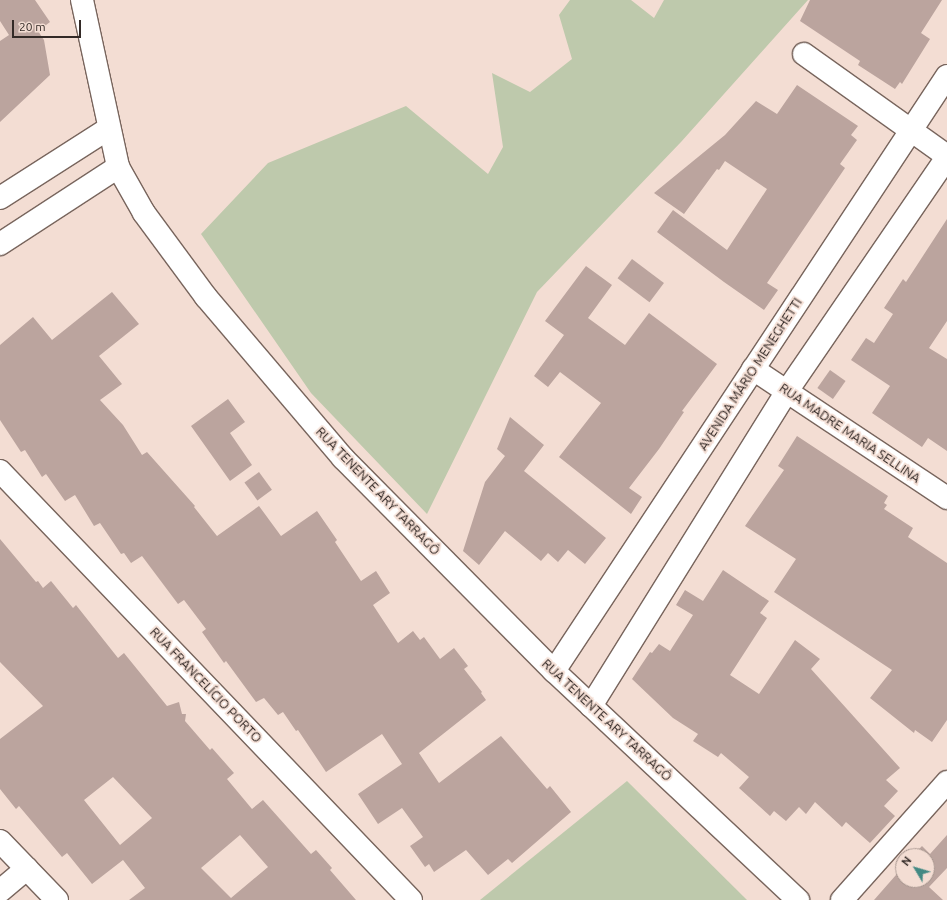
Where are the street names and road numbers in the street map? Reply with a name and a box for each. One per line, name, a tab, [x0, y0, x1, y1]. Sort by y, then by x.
street label: AVENIDA MÁRIO MENEGHETTI	[695, 295, 805, 453]
street label: RUA MADRE MARIA SELLINA	[777, 380, 923, 486]
street label: RUA TENENTE ARY TARRAGÔ	[313, 424, 443, 558]
street label: RUA FRANCELÍCIO PORTO	[147, 624, 265, 746]
street label: RUA TENENTE ARY TARRAGÔ	[539, 656, 675, 784]

